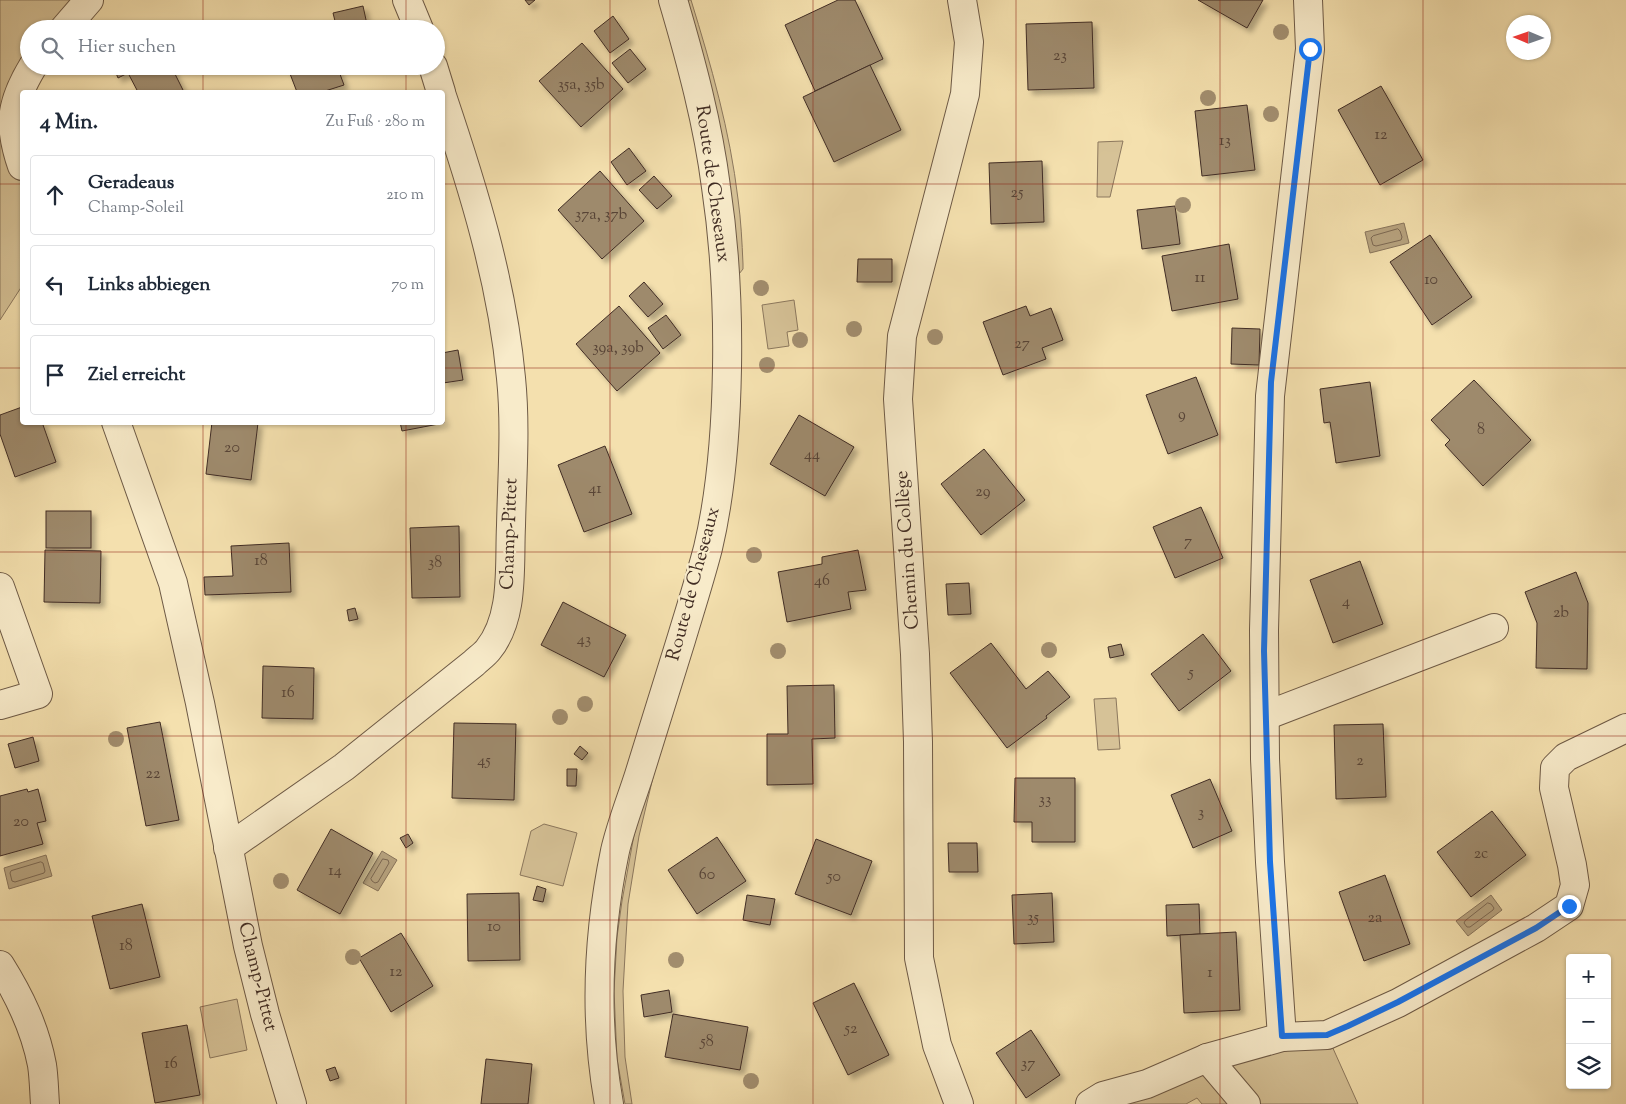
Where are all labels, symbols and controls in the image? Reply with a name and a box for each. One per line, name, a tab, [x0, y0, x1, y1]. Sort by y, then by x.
north arrow	[1506, 15, 1551, 60]
search box	[20, 20, 445, 75]
icon: search	[38, 34, 66, 62]
text: Hier suchen	[78, 34, 176, 61]
route start	[1299, 38, 1322, 61]
house number: 23	[1053, 45, 1067, 68]
house number: 35a, 35b	[557, 74, 605, 97]
street label: Route de Cheseaux	[688, 104, 736, 264]
text: 4 Min.	[40, 108, 98, 138]
text: Zu Fuß · 280 m	[326, 111, 425, 134]
house number: 12	[1375, 124, 1388, 147]
house number: 13	[1219, 130, 1231, 153]
text: Geradeaus	[88, 170, 174, 197]
icon: ahead	[41, 181, 69, 209]
house number: 25	[1011, 182, 1024, 205]
text: 210 m	[386, 184, 424, 207]
text: Champ-Soleil	[88, 197, 184, 220]
house number: 37a, 37b	[575, 204, 627, 227]
house number: 11	[1195, 267, 1206, 290]
house number: 10	[1424, 269, 1438, 292]
icon: left	[41, 271, 69, 299]
text: Links abbiegen	[88, 272, 211, 299]
text: 70 m	[391, 274, 424, 297]
house number: 27	[1014, 333, 1030, 356]
house number: 39a, 39b	[592, 337, 644, 360]
icon: arrive	[41, 361, 69, 389]
text: Ziel erreicht	[88, 362, 185, 389]
house number: 9	[1178, 404, 1186, 427]
house number: 8	[1477, 419, 1485, 442]
house number: 20	[224, 437, 240, 460]
house number: 44	[804, 444, 820, 467]
street label: Chemin du Collège	[889, 469, 927, 630]
street label: Champ-Pittet	[495, 477, 525, 590]
house number: 41	[588, 478, 602, 501]
house number: 29	[975, 481, 991, 504]
street label: Route de Cheseaux	[660, 504, 728, 664]
house number: 7	[1184, 531, 1192, 554]
house number: 18	[254, 550, 268, 573]
house number: 38	[428, 552, 442, 575]
house number: 46	[814, 570, 830, 593]
house number: 4	[1342, 591, 1350, 614]
house number: 2b	[1553, 602, 1569, 625]
house number: 43	[577, 629, 591, 652]
house number: 5	[1187, 662, 1194, 685]
house number: 16	[281, 682, 295, 705]
house number: 45	[477, 750, 491, 773]
house number: 2	[1356, 750, 1364, 773]
house number: 22	[146, 763, 161, 786]
house number: 33	[1039, 789, 1051, 812]
house number: 3	[1198, 802, 1204, 825]
house number: 20	[13, 811, 29, 834]
house number: 2c	[1474, 843, 1488, 866]
house number: 14	[328, 860, 342, 883]
house number: 60	[699, 864, 715, 887]
house number: 50	[826, 866, 841, 889]
route end	[1558, 895, 1581, 918]
house number: 35	[1027, 907, 1039, 930]
house number: 2a	[1368, 907, 1383, 930]
house number: 10	[487, 916, 501, 939]
street label: Champ-Pittet	[230, 920, 284, 1035]
house number: 18	[119, 935, 133, 958]
map controls	[1566, 954, 1611, 1089]
button: +	[1566, 954, 1611, 999]
house number: 12	[390, 961, 403, 984]
house number: 1	[1207, 962, 1213, 985]
button: −	[1566, 999, 1611, 1044]
house number: 52	[844, 1018, 858, 1041]
house number: 58	[699, 1031, 714, 1054]
button: layers	[1566, 1044, 1611, 1089]
house number: 16	[164, 1053, 178, 1076]
house number: 37	[1021, 1053, 1035, 1076]

